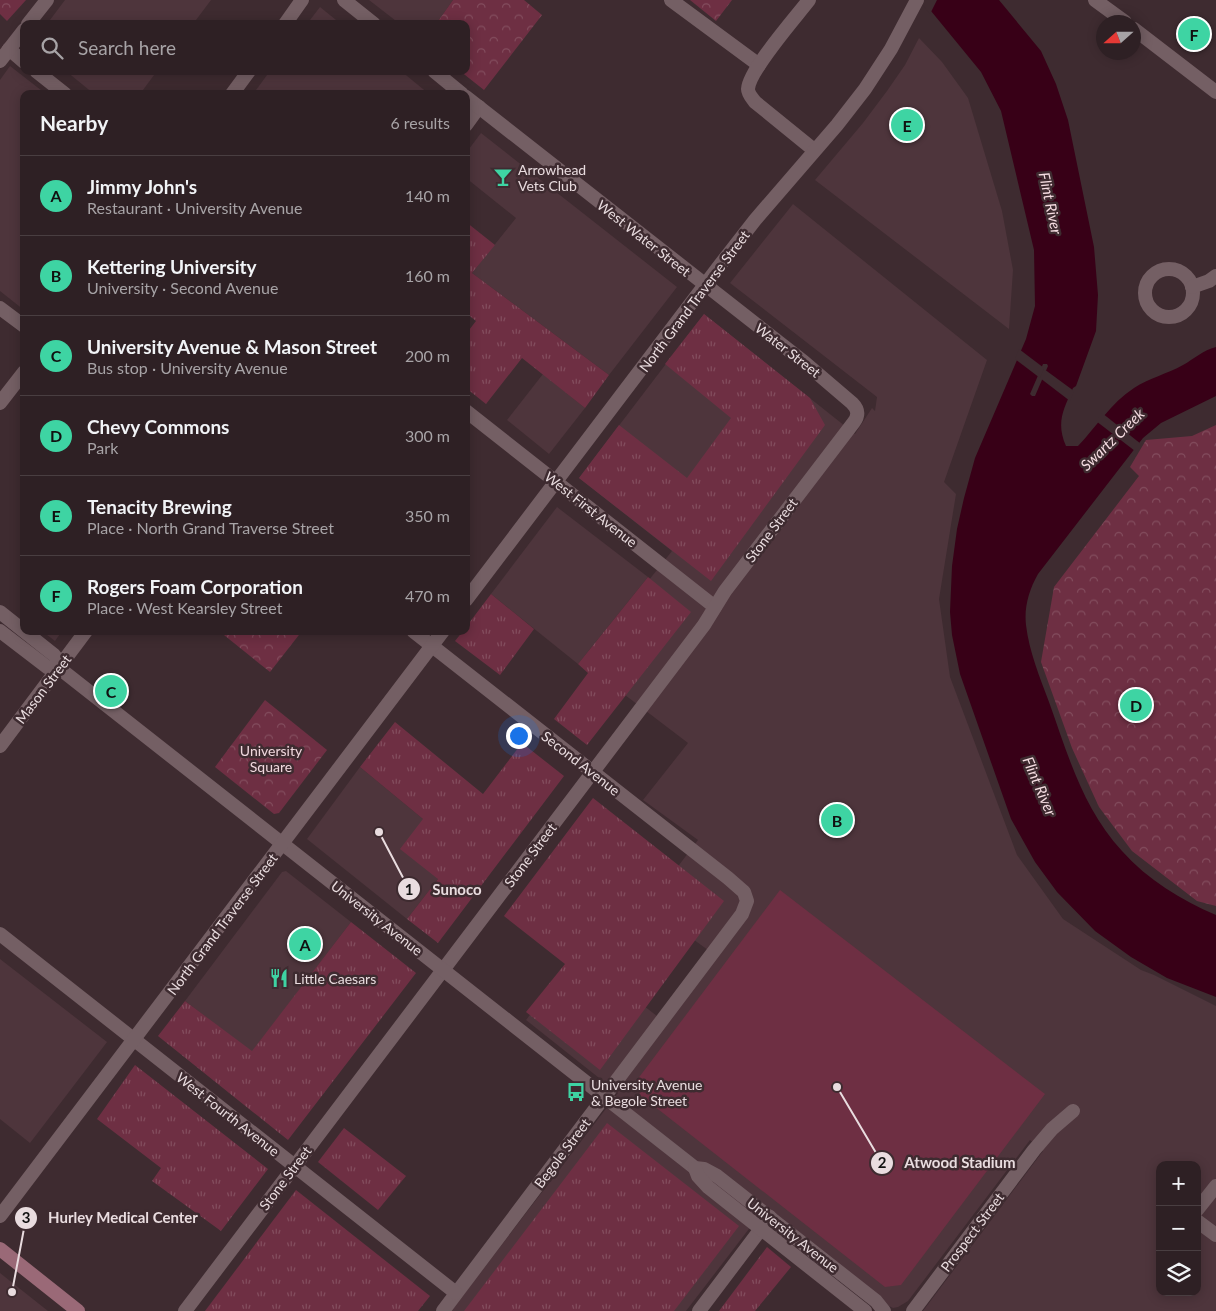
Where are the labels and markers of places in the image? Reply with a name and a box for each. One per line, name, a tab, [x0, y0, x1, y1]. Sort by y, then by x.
pin: F	[1178, 15, 1210, 53]
pin: E	[891, 106, 923, 144]
place label: Arrowhead Vets Club	[518, 161, 586, 194]
bar icon: Arrowhead Vets Club	[492, 166, 514, 188]
pin: C	[95, 672, 127, 710]
pin: D	[1120, 686, 1152, 724]
pin: B	[821, 801, 853, 839]
callout: Sunoco	[397, 874, 491, 904]
pin: A	[289, 925, 321, 963]
restaurant icon: Little Caesars	[268, 967, 290, 989]
place label: Little Caesars	[294, 970, 376, 987]
place label: University Avenue & Begole Street	[591, 1076, 703, 1109]
bus stop icon: University Avenue & Begole Street	[565, 1081, 587, 1103]
callout: Atwood Stadium	[870, 1148, 1026, 1178]
callout: Hurley Medical Center	[13, 1203, 208, 1233]

